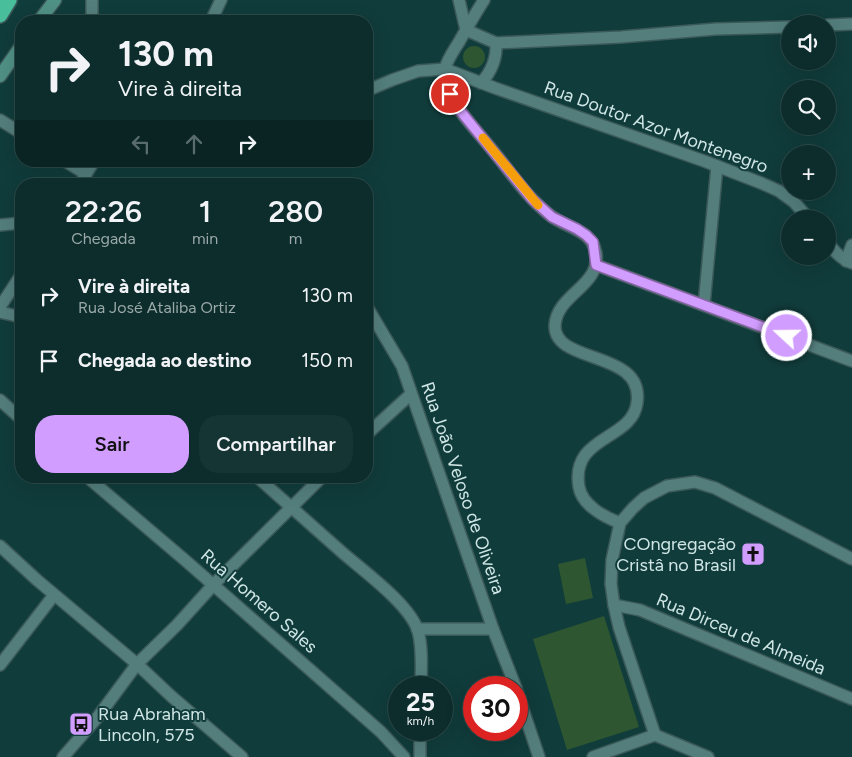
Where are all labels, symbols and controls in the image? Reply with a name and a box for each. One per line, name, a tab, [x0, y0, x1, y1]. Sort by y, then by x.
map controls	[781, 15, 836, 265]
button: sound	[781, 15, 836, 70]
text: 130 m	[118, 33, 214, 75]
icon: right	[35, 35, 100, 100]
pin	[429, 73, 471, 115]
text: Vire à direita	[118, 75, 242, 102]
street label: Rua Doutor Azor Montenegro	[541, 76, 771, 178]
icon: arrive	[436, 80, 464, 108]
button: search	[781, 80, 836, 135]
icon: left	[127, 130, 155, 158]
icon: ahead	[180, 130, 208, 158]
icon: right	[233, 130, 261, 158]
button: +	[781, 145, 836, 200]
text: 22:26	[65, 193, 142, 230]
text: 1	[199, 193, 211, 230]
text: 280	[268, 193, 323, 230]
button: −	[781, 210, 836, 265]
text: Chegada	[71, 229, 136, 248]
text: min	[192, 229, 218, 248]
text: m	[289, 229, 302, 248]
text: Vire à direita	[78, 275, 190, 298]
icon: right	[35, 282, 63, 310]
text: 130 m	[302, 284, 353, 307]
text: Rua José Ataliba Ortiz	[78, 298, 236, 317]
position arrow	[760, 309, 812, 361]
icon: arrive	[35, 347, 63, 375]
text: Chegada ao destino	[78, 349, 251, 372]
text: 150 m	[301, 349, 353, 372]
street label: Rua João Veloso de Oliveira	[416, 379, 510, 597]
button: Sair	[35, 415, 189, 473]
button: Compartilhar	[199, 415, 353, 473]
place label: COngregação Cristâ no Brasil	[616, 533, 736, 576]
church icon: COngregação Cristâ no Brasil	[740, 541, 766, 567]
street label: Rua Homero Sales	[196, 544, 322, 658]
street label: Rua Dirceu de Almeida	[653, 588, 829, 680]
speed limit sign: 30	[463, 676, 528, 741]
text: 25	[406, 687, 435, 717]
place label: Rua Abraham Lincoln, 575	[98, 703, 205, 746]
bus stop icon: Rua Abraham Lincoln, 575	[68, 711, 94, 737]
text: km/h	[407, 714, 434, 728]

